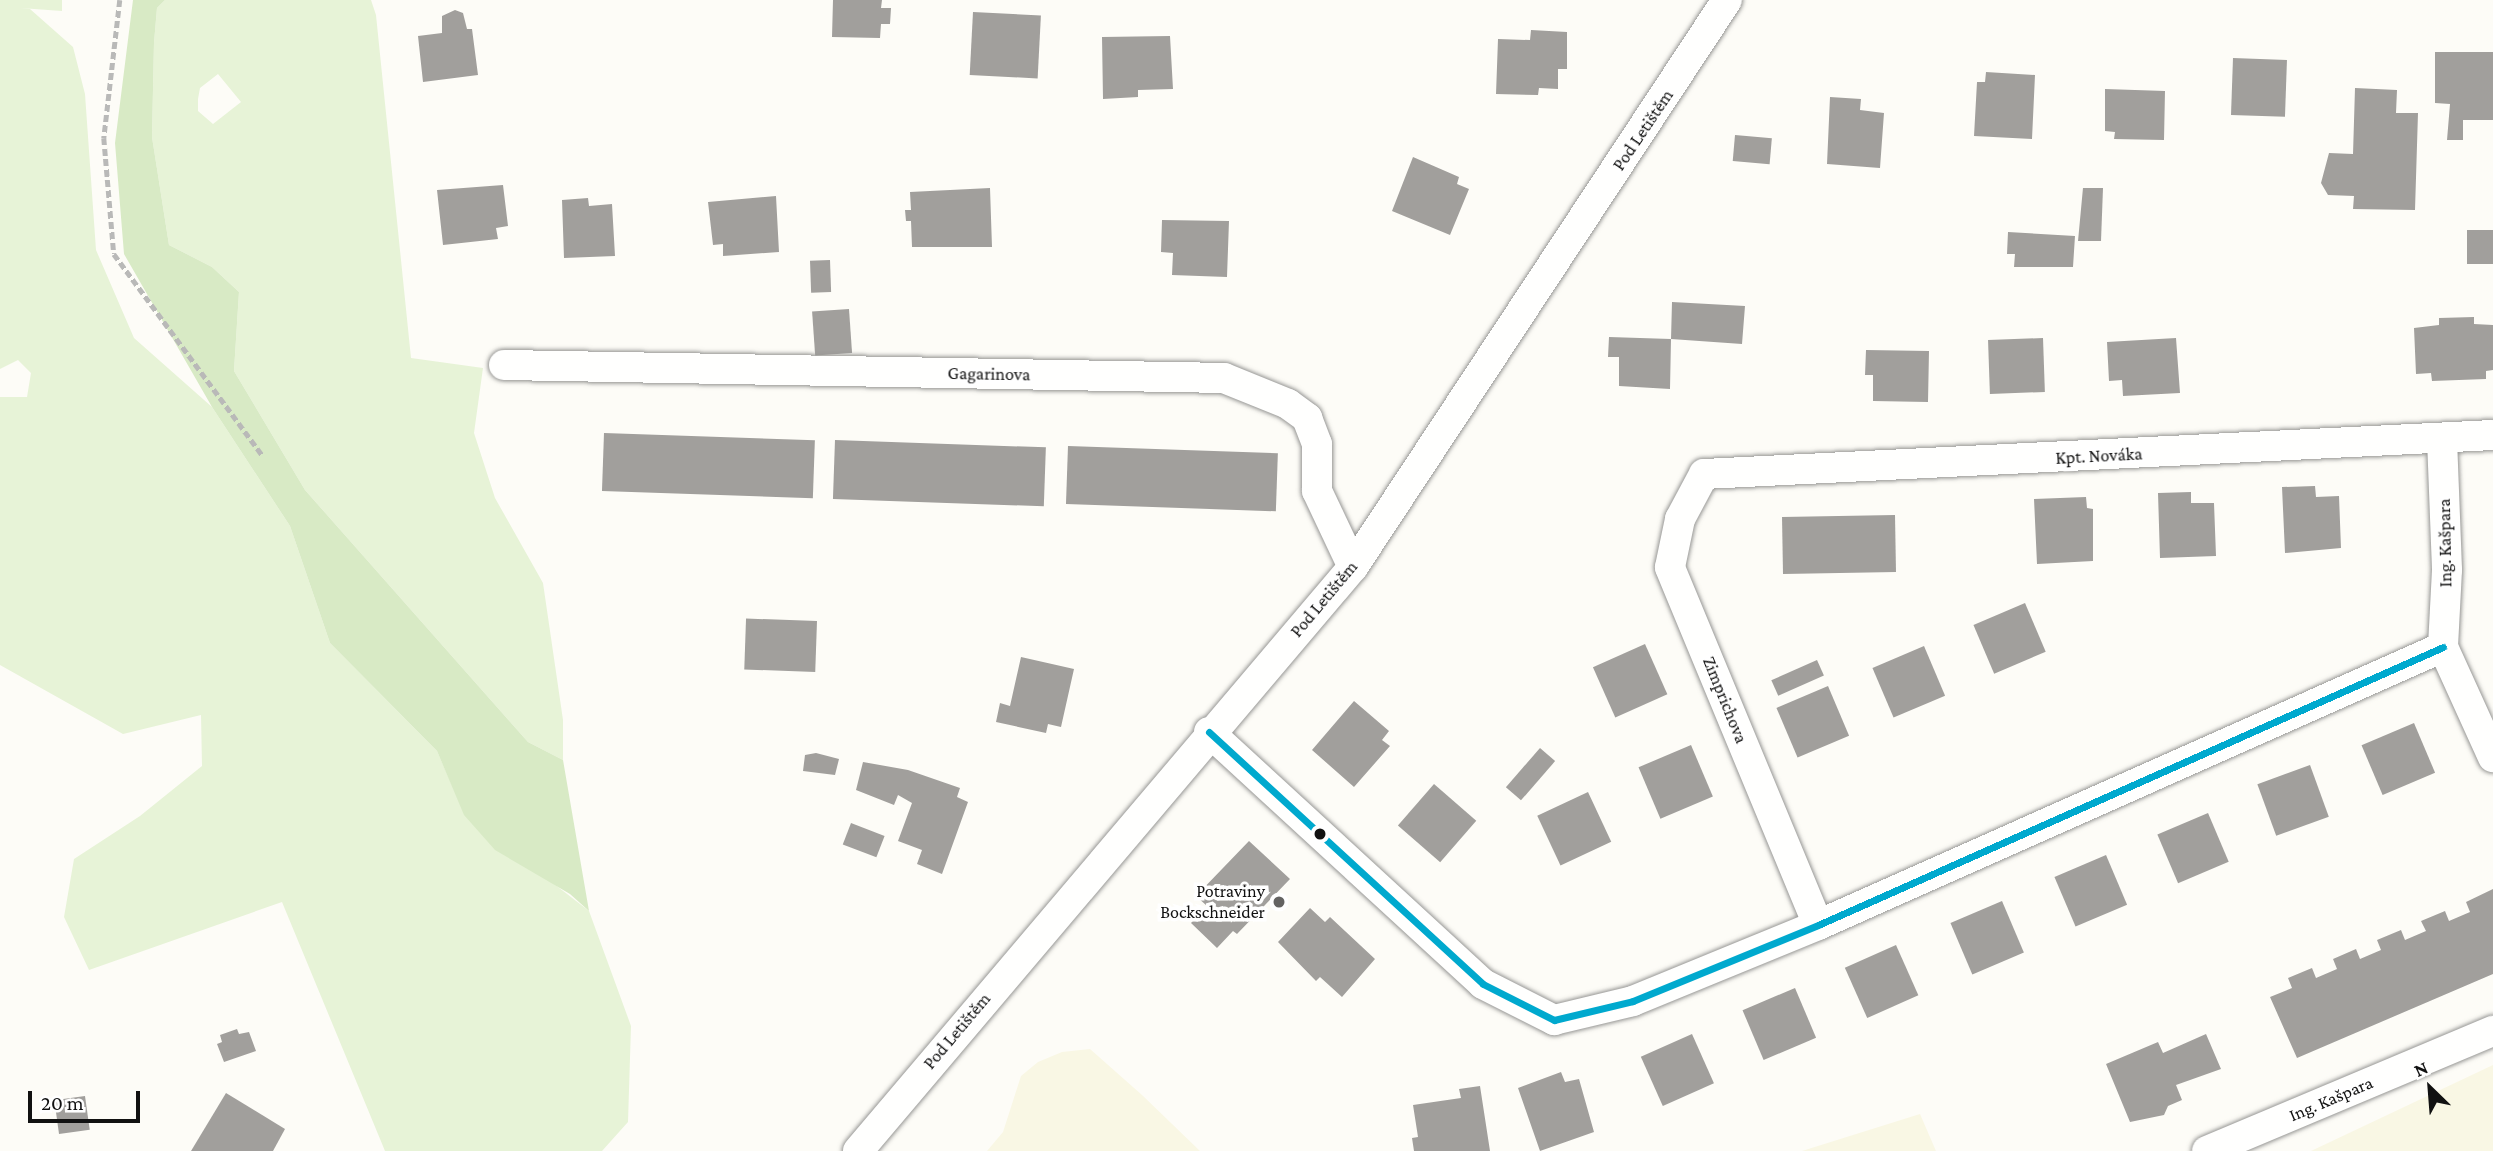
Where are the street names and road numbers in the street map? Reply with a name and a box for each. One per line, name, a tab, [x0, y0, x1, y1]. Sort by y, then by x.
street label: Pod Letištěm	[1608, 85, 1678, 175]
street label: Gagarinova	[947, 362, 1031, 386]
street label: Kpt. Nováka	[2055, 443, 2143, 469]
street label: Ing. Kašpara	[2433, 498, 2457, 588]
street label: Pod Letištěm	[1286, 556, 1362, 642]
street label: Zimprichova	[1698, 654, 1752, 746]
street label: Pod Letištěm	[919, 988, 995, 1074]
street label: Ing. Kašpara	[2286, 1072, 2376, 1126]

